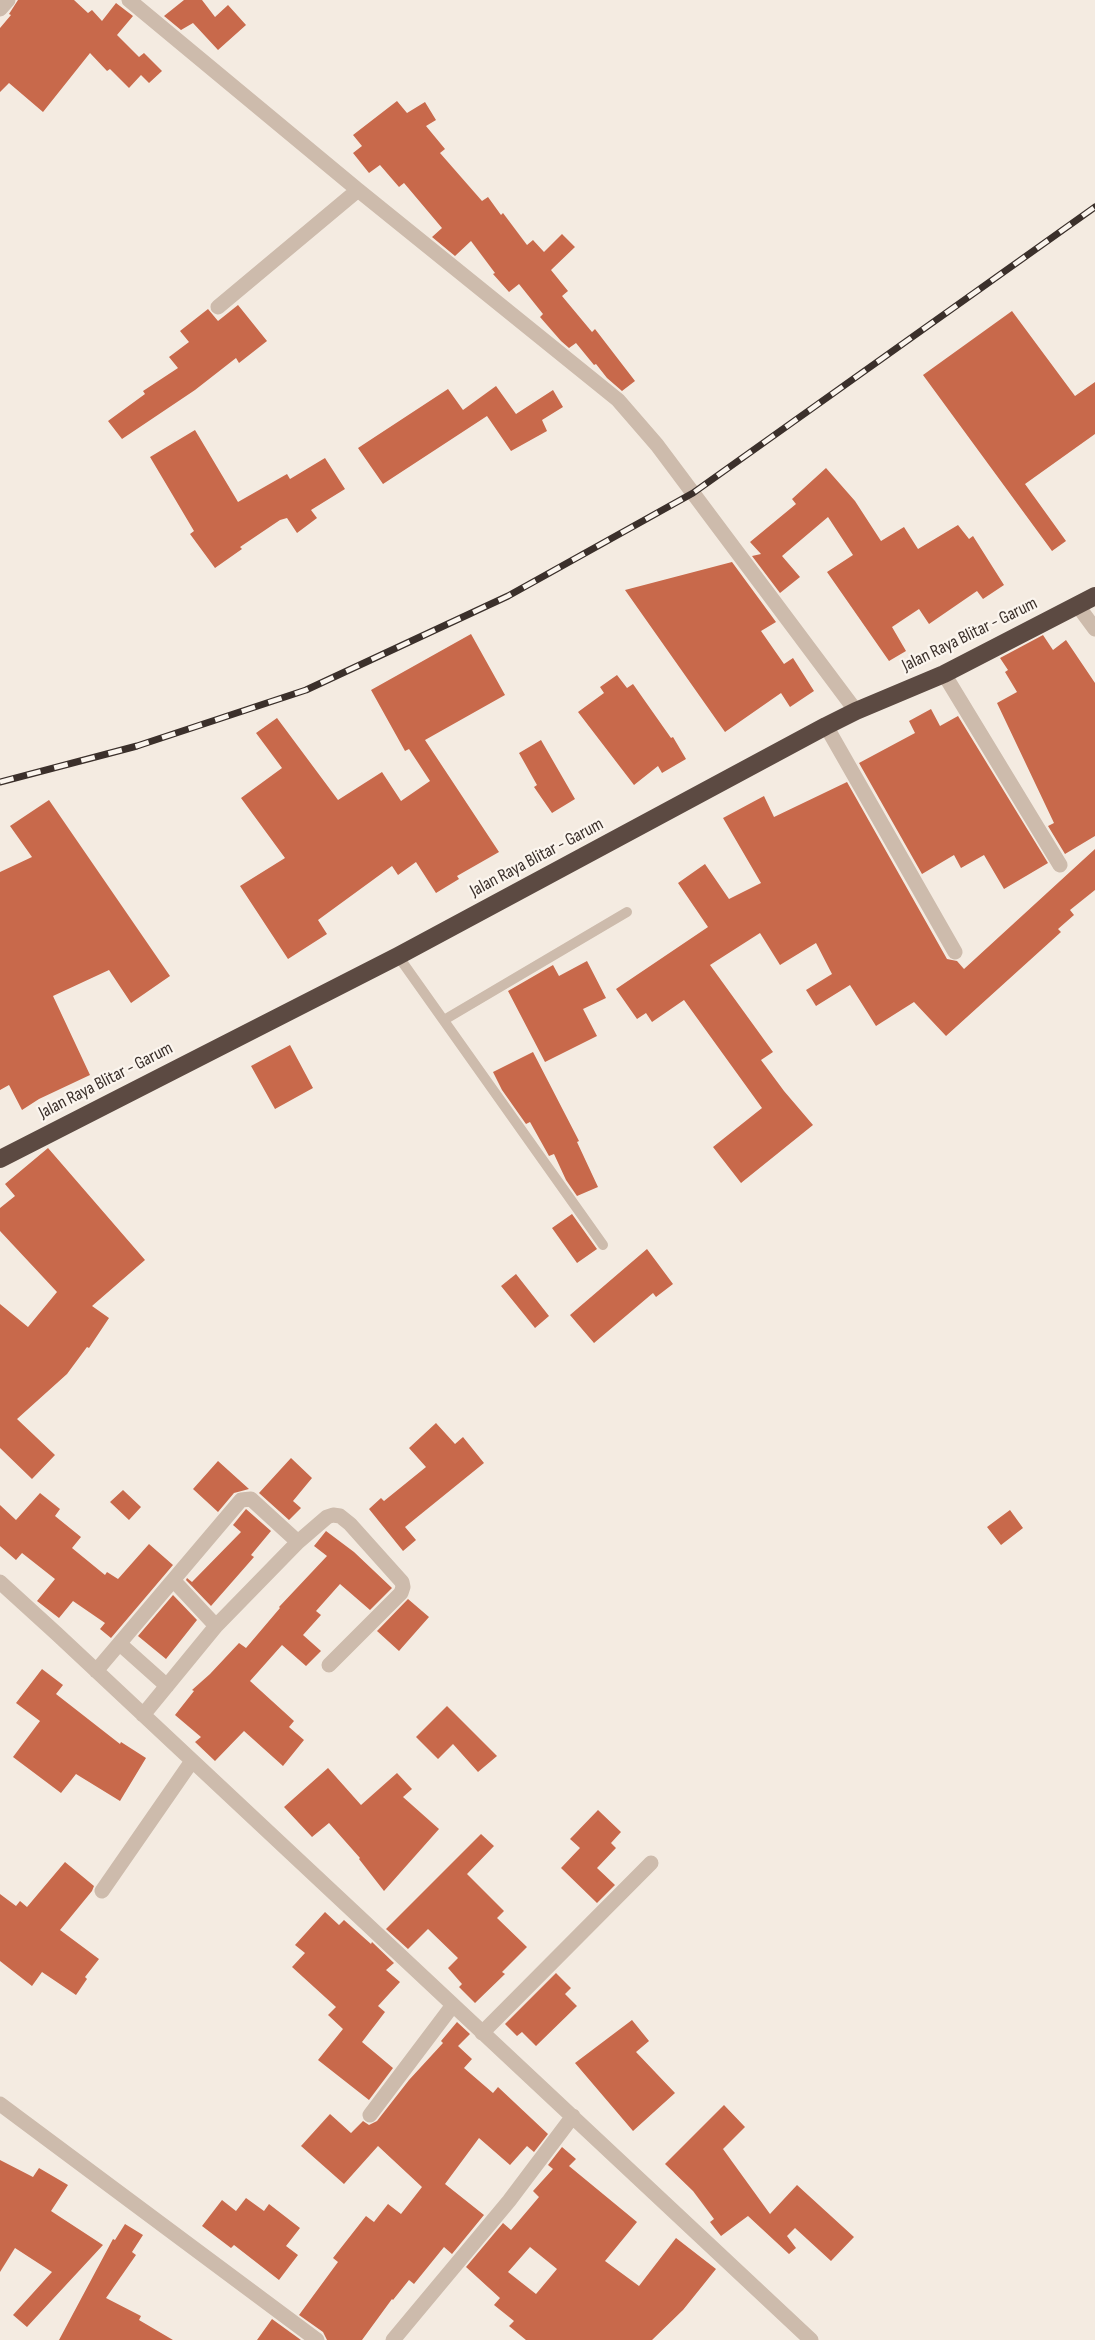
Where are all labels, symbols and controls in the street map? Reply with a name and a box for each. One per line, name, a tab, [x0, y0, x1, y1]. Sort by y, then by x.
street label: Jalan Raya Blitar - Garum	[899, 593, 1041, 677]
street label: Jalan Raya Blitar - Garum	[467, 814, 607, 902]
street label: Jalan Raya Blitar - Garum	[35, 1038, 177, 1124]

